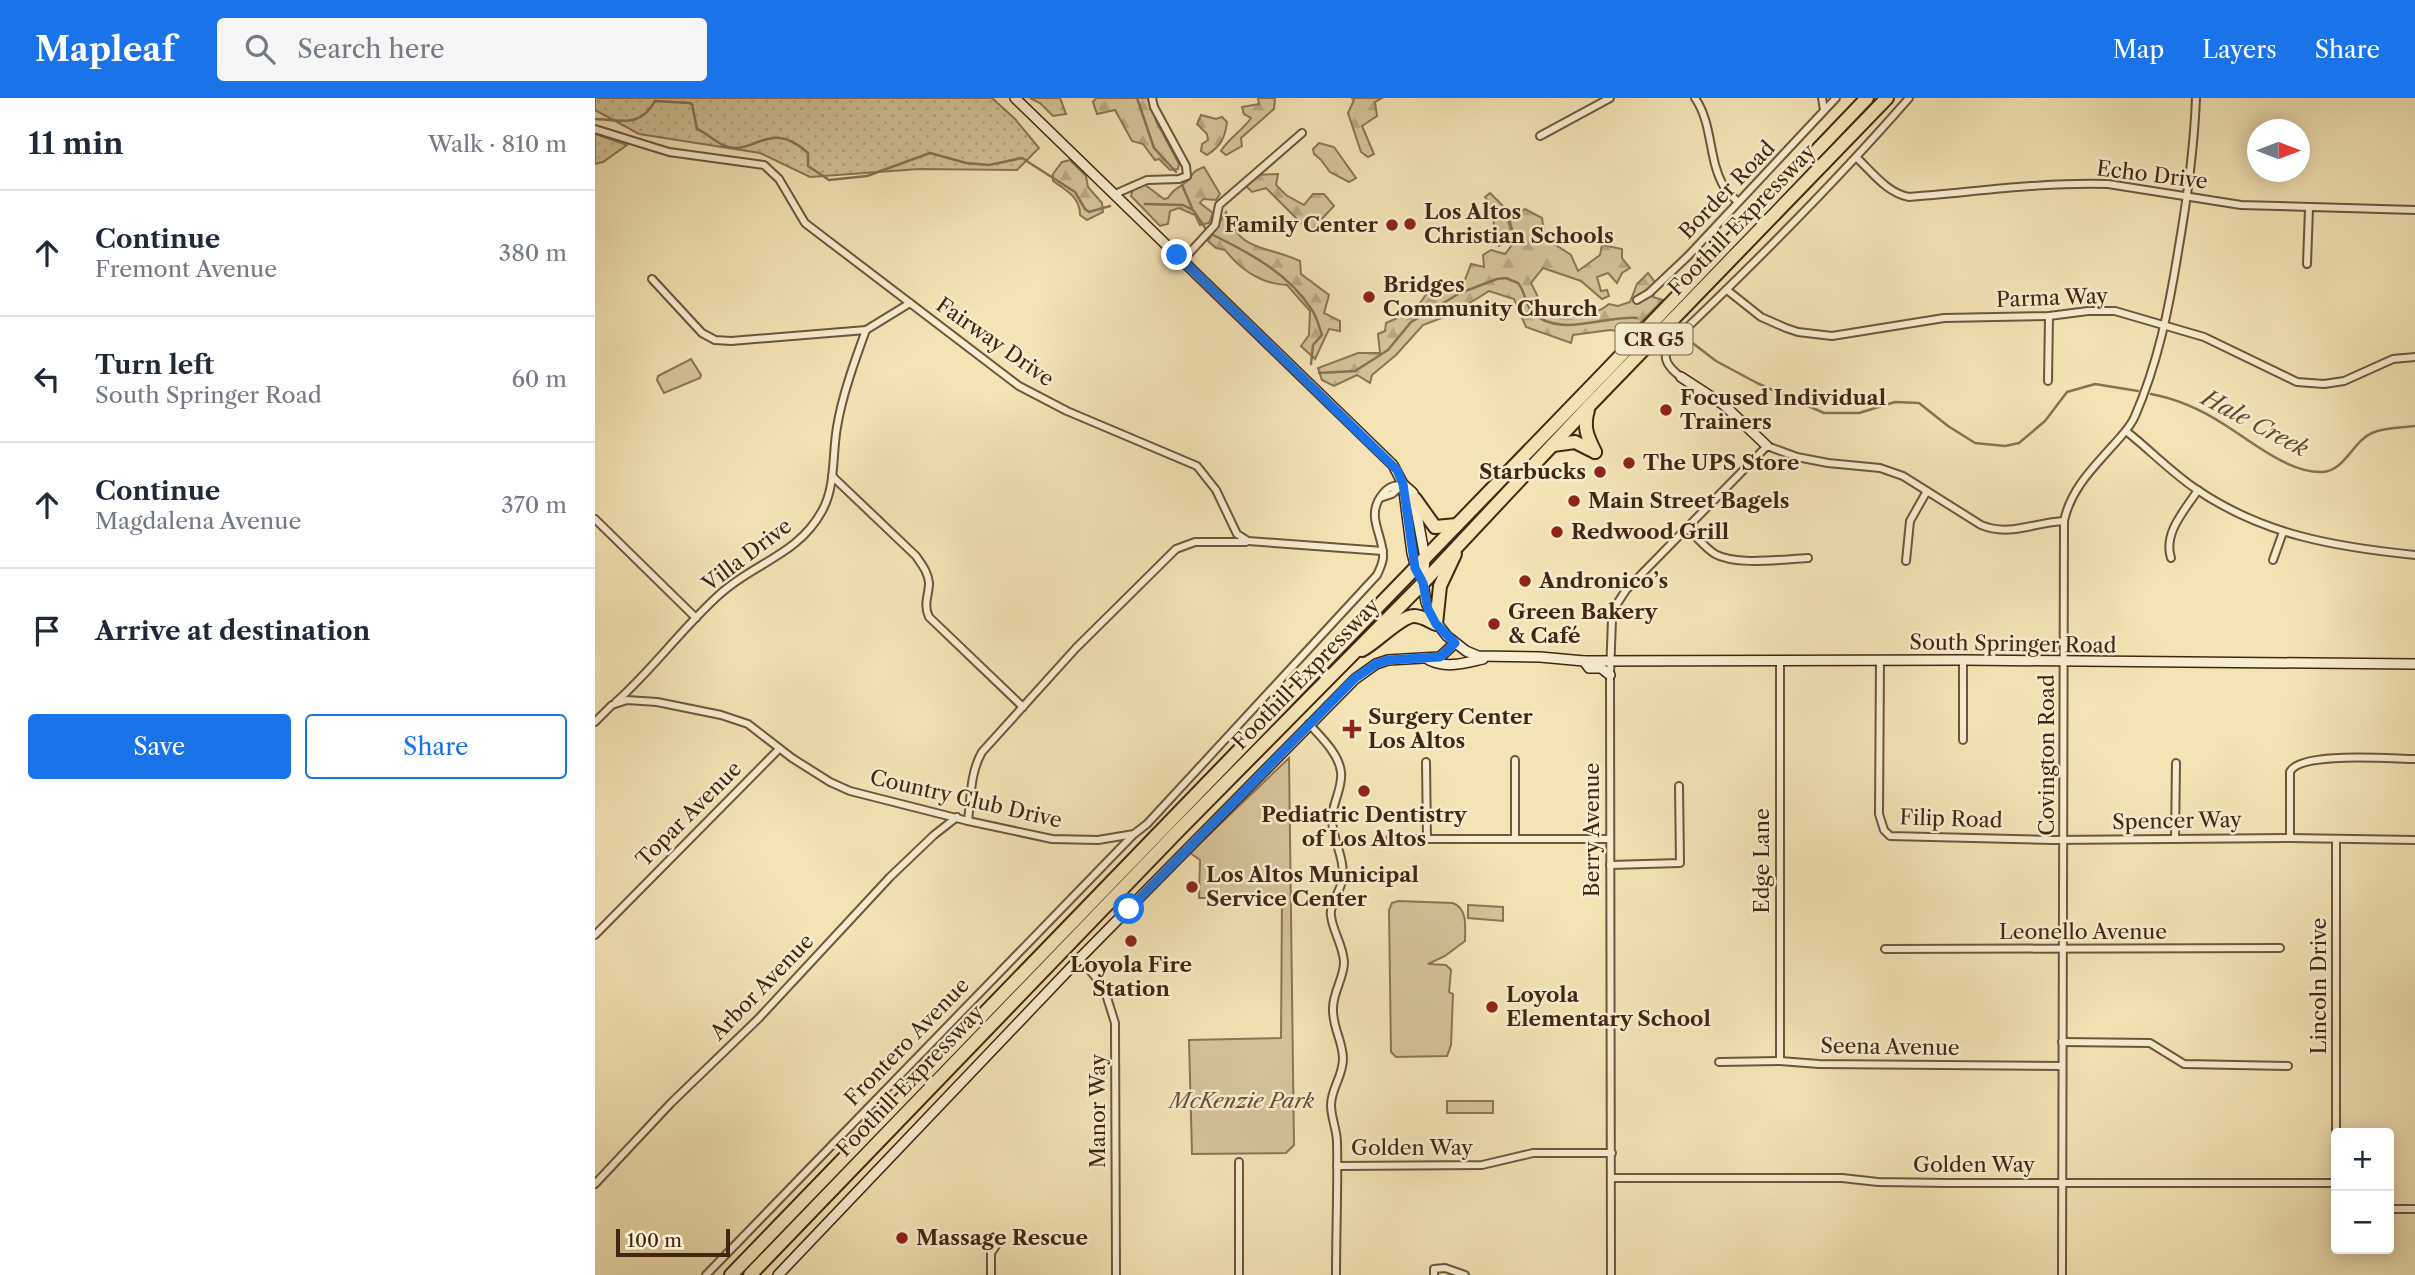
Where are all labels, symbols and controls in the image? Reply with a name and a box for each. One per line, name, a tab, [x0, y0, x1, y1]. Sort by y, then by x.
search box	[217, 18, 707, 81]
text: Mapleaf	[35, 29, 175, 70]
icon: search	[241, 30, 279, 68]
text: Search here	[297, 33, 445, 65]
text: Map	[2113, 35, 2164, 64]
text: Layers	[2202, 35, 2277, 64]
text: Share	[2315, 35, 2380, 64]
north arrow	[2247, 119, 2310, 182]
text: 11 min	[28, 125, 124, 162]
text: Walk · 810 m	[428, 130, 567, 158]
street label: Border Road	[1674, 135, 1780, 244]
street label: Foothill Expressway	[1663, 139, 1821, 301]
street label: Echo Drive	[2095, 155, 2209, 194]
place label: Los Altos Christian Schools	[1424, 199, 1614, 248]
place label: Family Center	[1224, 212, 1379, 237]
marker: Los Altos Christian Schools	[1402, 216, 1418, 232]
marker: Family Center	[1384, 217, 1400, 233]
text: Continue	[95, 223, 220, 255]
icon: ahead	[28, 234, 66, 272]
text: 380 m	[499, 239, 567, 267]
route end	[1161, 239, 1192, 270]
text: Fremont Avenue	[95, 255, 277, 283]
place label: Bridges Community Church	[1383, 272, 1599, 321]
street label: Parma Way	[1996, 283, 2109, 312]
marker: Bridges Community Church	[1361, 289, 1377, 305]
street label: Fairway Drive	[932, 292, 1059, 391]
road number: CR G5	[1615, 324, 1693, 354]
text: Turn left	[95, 349, 214, 381]
icon: left	[28, 360, 66, 398]
text: 60 m	[511, 365, 567, 393]
text: South Springer Road	[95, 381, 322, 409]
water label: Hale Creek	[2195, 382, 2313, 463]
place label: Focused Individual Trainers	[1680, 385, 1886, 434]
marker: Focused Individual Trainers	[1658, 402, 1674, 418]
place label: The UPS Store	[1643, 450, 1799, 475]
marker: The UPS Store	[1621, 455, 1637, 471]
place label: Starbucks	[1479, 459, 1586, 484]
marker: Starbucks	[1592, 464, 1608, 480]
text: Continue	[95, 475, 220, 507]
icon: ahead	[28, 486, 66, 524]
place label: Main Street Bagels	[1588, 488, 1790, 513]
text: 370 m	[501, 491, 567, 519]
marker: Main Street Bagels	[1566, 493, 1582, 509]
text: Magdalena Avenue	[95, 507, 301, 535]
street label: Villa Drive	[696, 513, 796, 597]
place label: Redwood Grill	[1571, 519, 1729, 544]
marker: Redwood Grill	[1549, 524, 1565, 540]
place label: Andronico’s	[1538, 568, 1668, 593]
marker: Andronico’s	[1517, 573, 1533, 589]
street label: Foothill Expressway	[1227, 593, 1385, 755]
place label: Green Bakery & Café	[1508, 599, 1658, 648]
icon: arrive	[28, 612, 66, 650]
text: Arrive at destination	[95, 615, 370, 647]
marker: Green Bakery & Café	[1486, 616, 1502, 632]
street label: South Springer Road	[1909, 629, 2117, 658]
street label: Covington Road	[2034, 674, 2059, 836]
place label: Surgery Center Los Altos	[1368, 704, 1534, 753]
button: Save	[28, 714, 291, 779]
button: Share	[305, 714, 567, 779]
marker: Surgery Center Los Altos	[1342, 719, 1362, 739]
street label: Topar Avenue	[631, 756, 746, 871]
street label: Berry Avenue	[1579, 763, 1604, 897]
street label: Country Club Drive	[868, 764, 1065, 833]
marker: Pediatric Dentistry of Los Altos	[1356, 783, 1372, 799]
place label: Pediatric Dentistry of Los Altos	[1261, 802, 1468, 851]
street label: Filip Road	[1899, 804, 2003, 833]
street label: Spencer Way	[2112, 807, 2242, 834]
street label: Edge Lane	[1749, 808, 1774, 914]
place label: Los Altos Municipal Service Center	[1206, 862, 1419, 911]
marker: Los Altos Municipal Service Center	[1184, 879, 1200, 895]
route start	[1113, 893, 1144, 924]
street label: Lincoln Drive	[2306, 918, 2331, 1054]
street label: Leonello Avenue	[1999, 919, 2167, 944]
street label: Arbor Avenue	[704, 928, 818, 1046]
marker: Loyola Fire Station	[1123, 933, 1139, 949]
place label: Loyola Fire Station	[1070, 952, 1192, 1001]
street label: Frontero Avenue	[839, 972, 974, 1111]
place label: Loyola Elementary School	[1506, 982, 1711, 1031]
marker: Loyola Elementary School	[1484, 999, 1500, 1015]
street label: Foothill Expressway	[831, 1000, 989, 1162]
street label: Seena Avenue	[1820, 1033, 1960, 1060]
street label: Manor Way	[1085, 1053, 1110, 1168]
park label: McKenzie Park	[1167, 1088, 1315, 1113]
map controls	[2331, 1128, 2394, 1254]
button: +	[2331, 1128, 2394, 1191]
street label: Golden Way	[1351, 1135, 1473, 1160]
street label: Golden Way	[1913, 1152, 2035, 1177]
button: −	[2331, 1191, 2394, 1254]
place label: Massage Rescue	[916, 1225, 1088, 1250]
scale bar	[616, 1226, 730, 1258]
text: 100 m	[627, 1229, 682, 1252]
marker: Massage Rescue	[894, 1230, 910, 1246]

